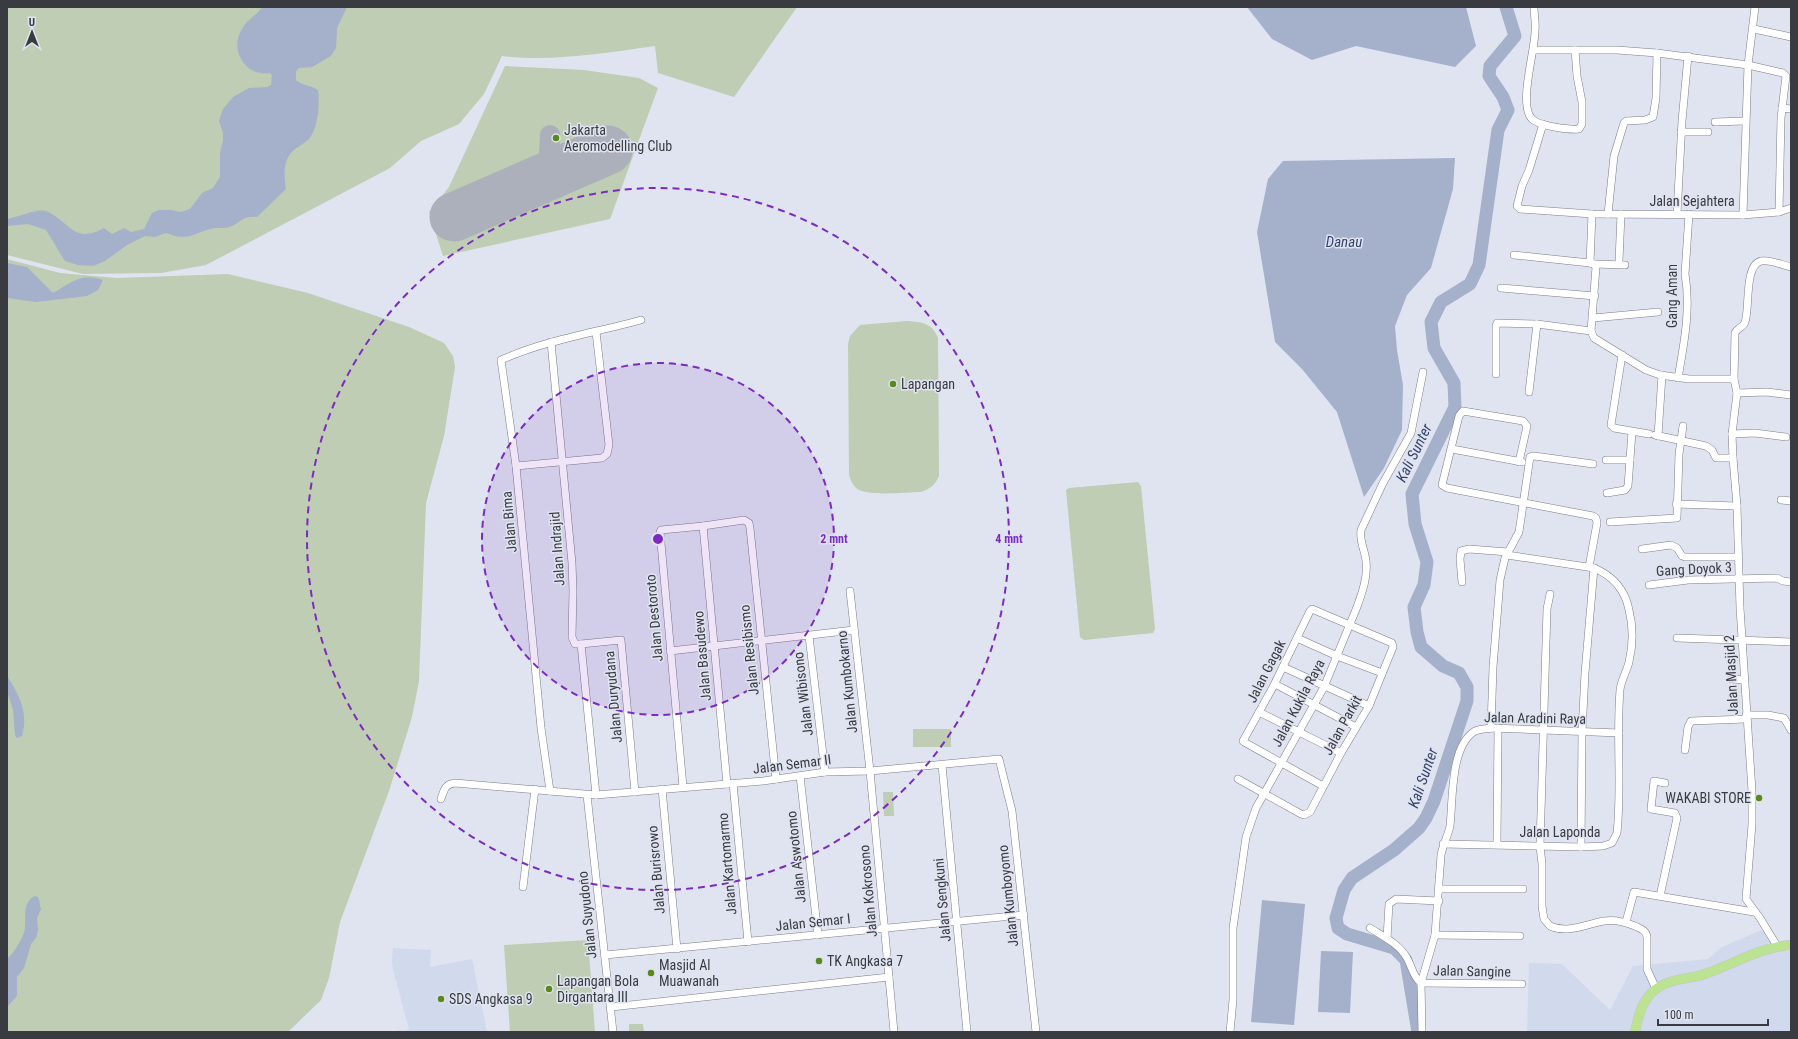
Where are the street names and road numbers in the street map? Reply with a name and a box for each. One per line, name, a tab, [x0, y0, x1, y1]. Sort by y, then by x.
street label: Jalan Sejahtera	[1649, 193, 1735, 209]
street label: Gang Aman	[1664, 264, 1680, 328]
street label: Jalan Bima	[498, 491, 520, 553]
street label: Jalan Indrajid	[546, 511, 568, 587]
street label: Gang Doyok 3	[1656, 559, 1732, 579]
street label: Jalan Destoroto	[642, 574, 666, 662]
street label: Jalan Resibismo	[736, 604, 762, 696]
street label: Jalan Basudewo	[690, 610, 714, 702]
street label: Jalan Kumbokarno	[834, 630, 860, 734]
street label: Jalan Masjid 2	[1721, 634, 1741, 716]
street label: Jalan Gagak	[1243, 636, 1289, 705]
street label: Jalan Duryudana	[601, 650, 625, 744]
street label: Jalan Wibisono	[790, 651, 816, 737]
street label: Jalan Kukila Raya	[1268, 657, 1328, 749]
street label: Jalan Parkit	[1319, 692, 1365, 758]
street label: Jalan Aradini Raya	[1484, 709, 1586, 727]
street label: Jalan Semar II	[752, 751, 832, 777]
street label: Jalan Aswotomo	[783, 810, 809, 904]
street label: Jalan Kartomarmo	[715, 812, 739, 916]
street label: Jalan Laponda	[1519, 824, 1601, 840]
street label: Jalan Burisrowo	[644, 825, 668, 915]
street label: Jalan Kokrosono	[856, 844, 880, 938]
street label: Jalan Kumboyomo	[995, 844, 1021, 948]
street label: Jalan Sengkuni	[930, 857, 954, 943]
street label: Jalan Suyudono	[574, 871, 600, 959]
street label: Jalan Semar I	[775, 910, 851, 934]
street label: Jalan Sangine	[1433, 962, 1511, 980]

